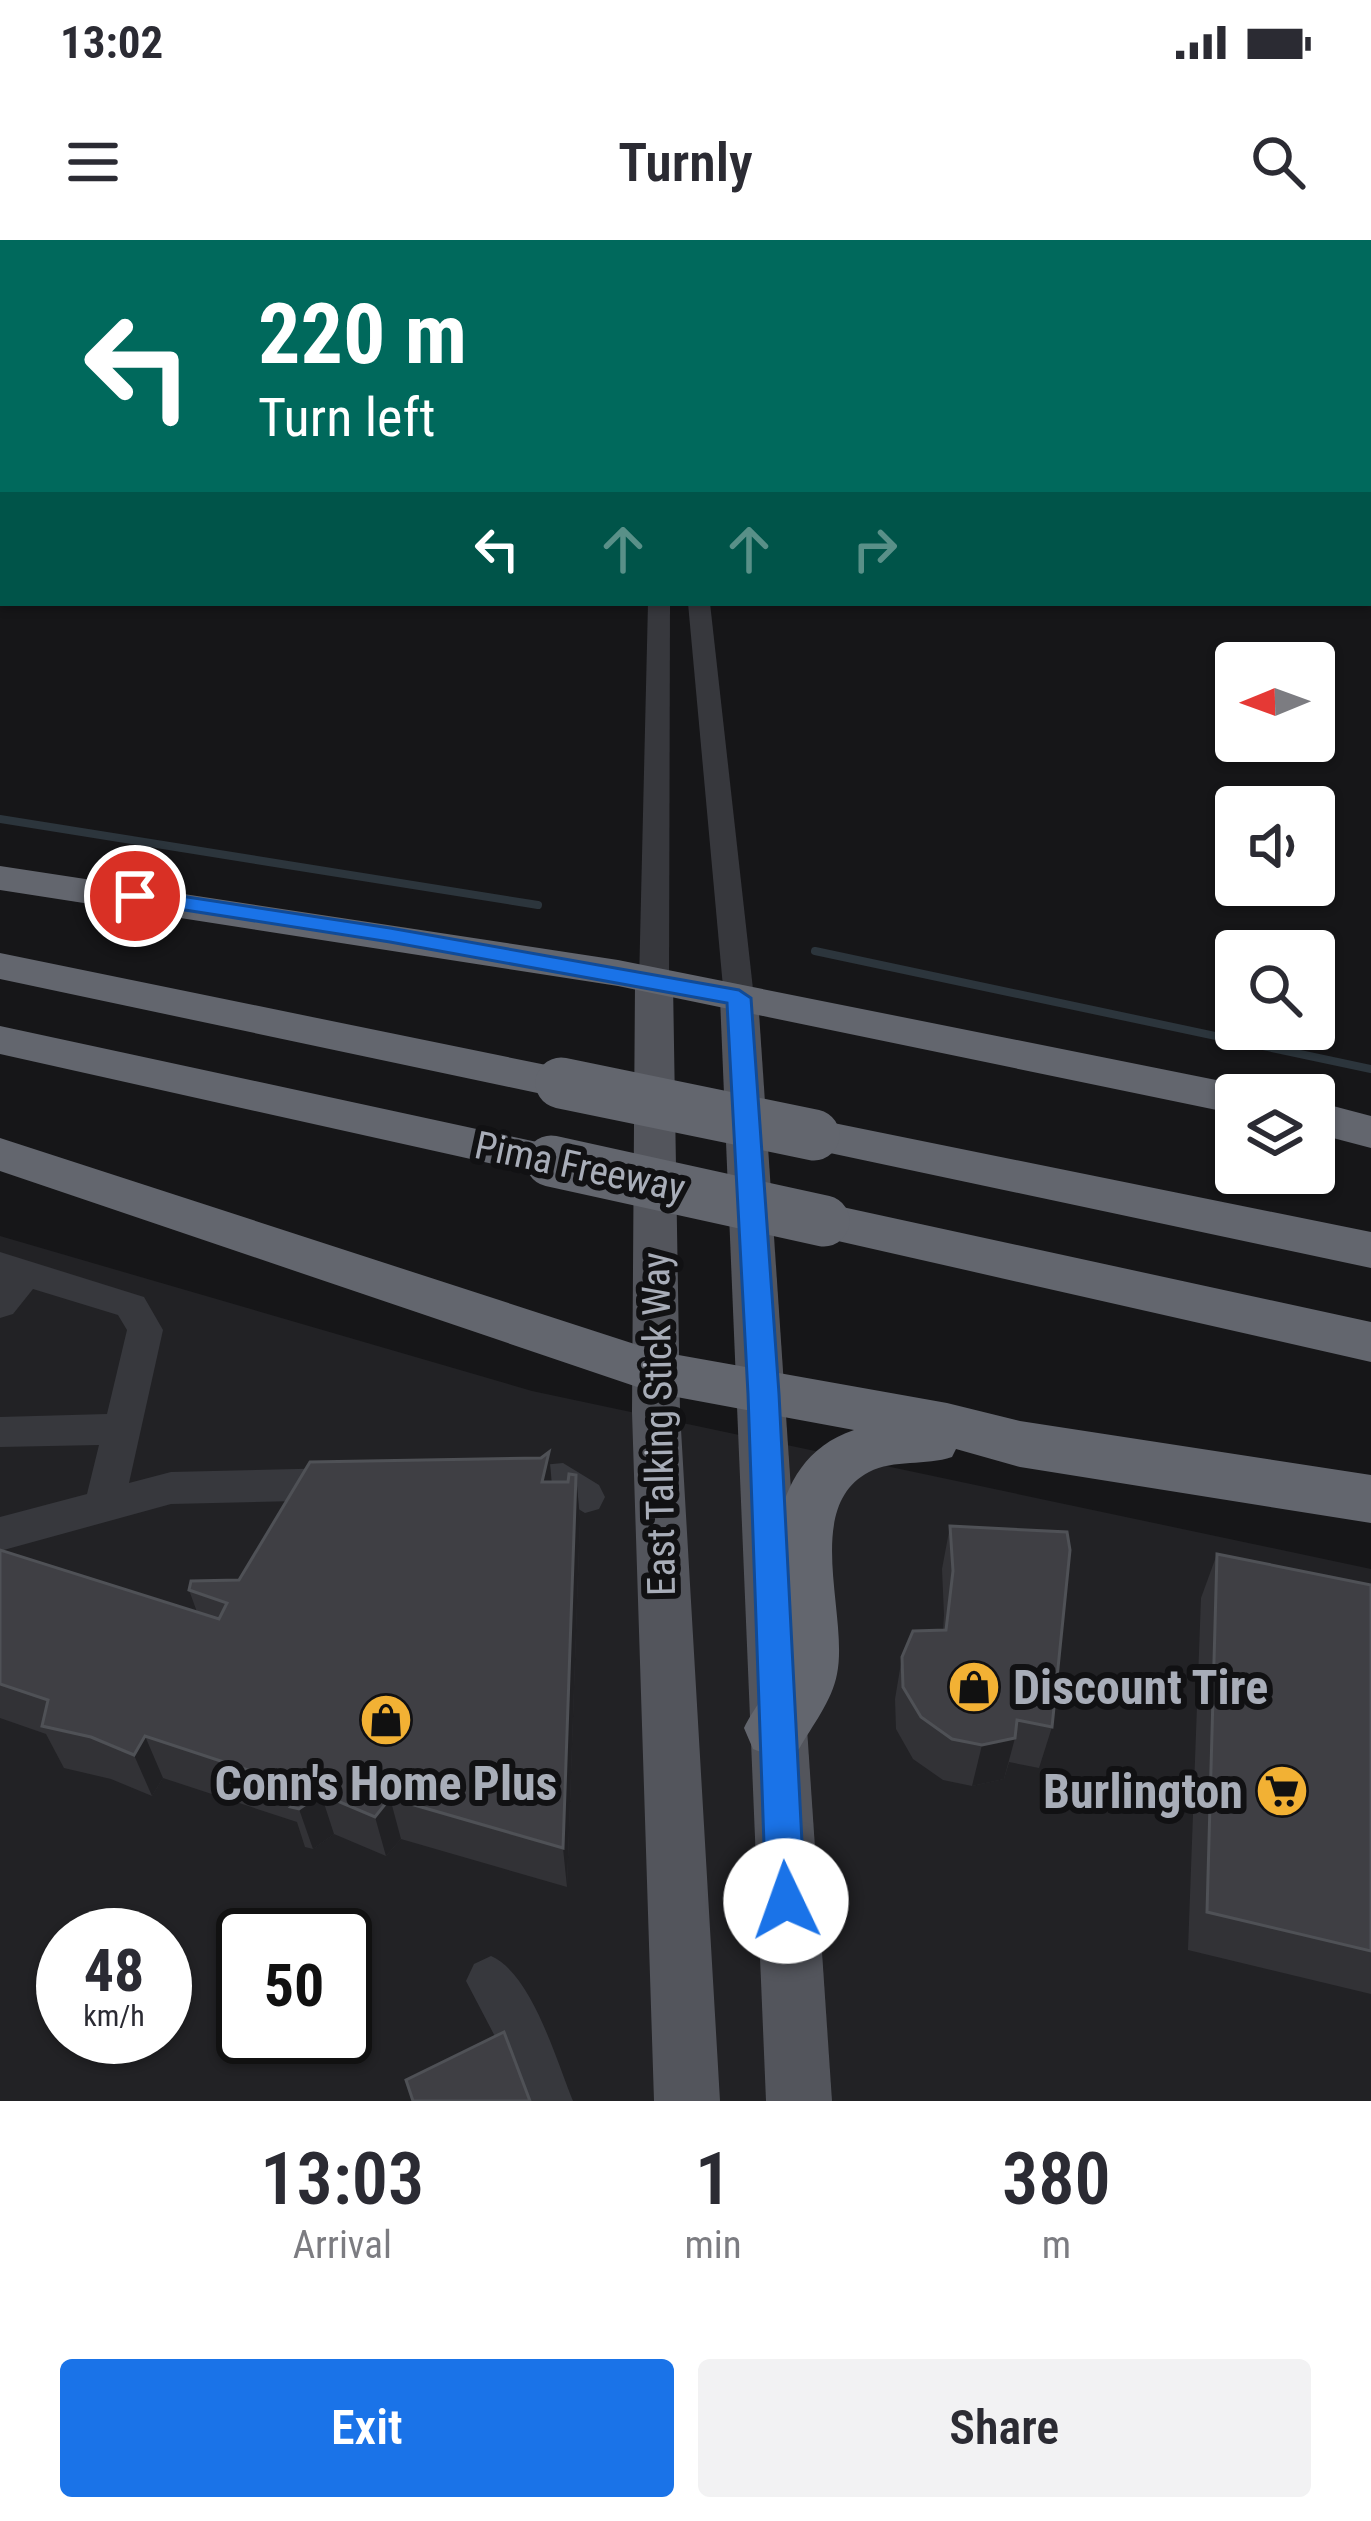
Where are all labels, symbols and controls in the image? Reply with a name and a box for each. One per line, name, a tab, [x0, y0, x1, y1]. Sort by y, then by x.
text: 13:02	[60, 16, 163, 69]
icon: menu	[60, 129, 126, 195]
icon: search	[1245, 129, 1311, 195]
text: Turnly	[618, 131, 753, 194]
text: 220 m	[258, 285, 467, 384]
icon: left	[60, 288, 216, 444]
text: Turn left	[258, 386, 435, 449]
icon: left	[464, 516, 530, 582]
icon: ahead	[590, 516, 656, 582]
icon: ahead	[716, 516, 782, 582]
icon: right	[842, 516, 908, 582]
north arrow	[1215, 642, 1335, 762]
map controls	[1215, 642, 1335, 1194]
button: sound	[1215, 786, 1335, 906]
pin	[84, 845, 186, 947]
icon: arrive	[102, 863, 168, 929]
button: search	[1215, 930, 1335, 1050]
button: layers	[1215, 1074, 1335, 1194]
street label: Pima Freeway	[471, 1122, 689, 1212]
street label: East Talking Stick Way	[633, 1252, 685, 1596]
shop icon: Discount Tire	[946, 1659, 1002, 1715]
place label: Discount Tire	[1013, 1659, 1268, 1716]
shop icon: Conn's Home Plus	[358, 1692, 414, 1748]
place label: Conn's Home Plus	[215, 1755, 557, 1812]
place label: Burlington	[1043, 1763, 1243, 1820]
supermarket icon: Burlington	[1254, 1763, 1310, 1819]
position arrow	[723, 1838, 849, 1964]
speed limit sign: 50	[216, 1908, 372, 2064]
text: 48	[84, 1935, 144, 2006]
text: km/h	[83, 1998, 145, 2033]
text: 13:03	[260, 2137, 424, 2222]
text: 1	[695, 2137, 731, 2222]
text: 380	[1002, 2137, 1111, 2222]
text: Arrival	[293, 2222, 392, 2268]
text: min	[685, 2222, 742, 2268]
text: m	[1042, 2222, 1071, 2268]
button: Exit	[60, 2359, 674, 2497]
button: Share	[698, 2359, 1311, 2497]

